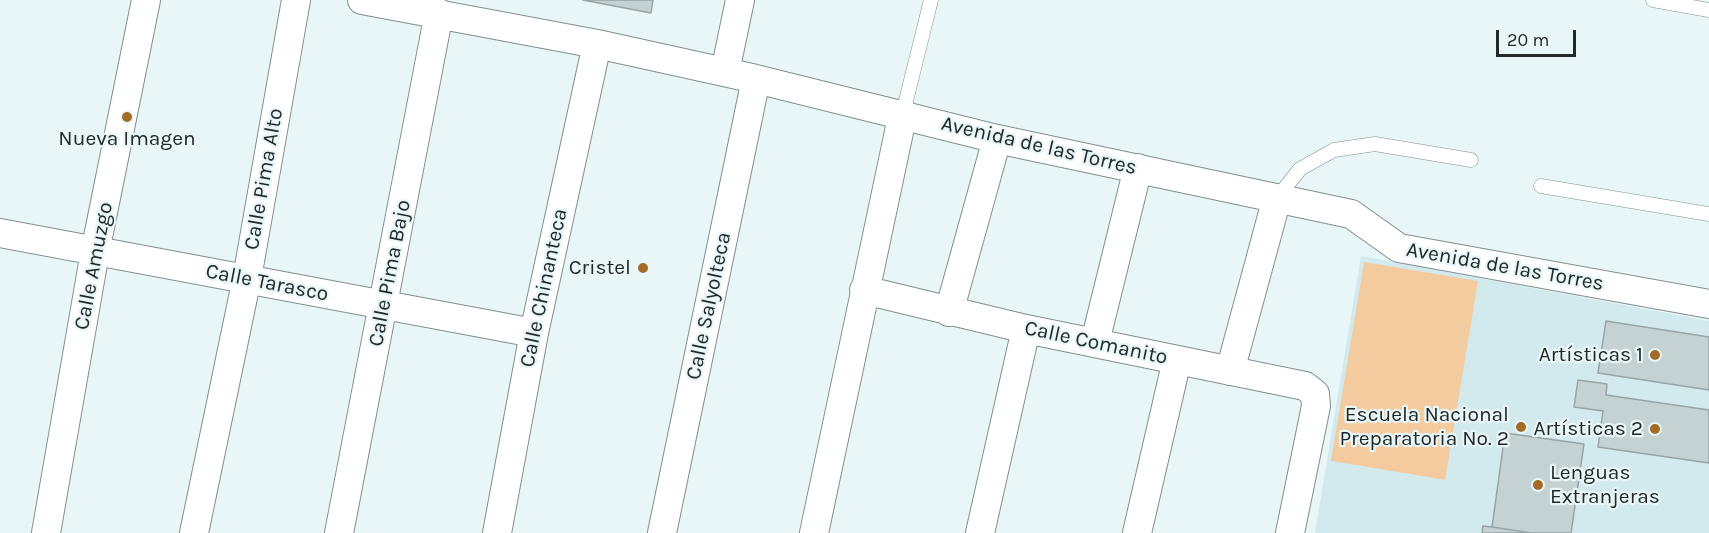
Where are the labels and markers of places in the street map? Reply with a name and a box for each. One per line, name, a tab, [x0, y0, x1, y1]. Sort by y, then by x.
marker: Nueva Imagen	[120, 110, 134, 124]
place label: Nueva Imagen	[58, 126, 196, 152]
place label: Cristel	[569, 255, 631, 281]
marker: Cristel	[636, 261, 650, 275]
place label: Artísticas 1	[1539, 342, 1643, 368]
marker: Artísticas 1	[1648, 348, 1662, 362]
place label: Escuela Nacional Preparatoria No. 2	[1339, 402, 1509, 452]
place label: Artísticas 2	[1533, 416, 1643, 442]
marker: Escuela Nacional Preparatoria No. 2	[1514, 420, 1528, 434]
marker: Artísticas 2	[1648, 422, 1662, 436]
place label: Lenguas Extranjeras	[1550, 460, 1660, 510]
marker: Lenguas Extranjeras	[1531, 478, 1545, 492]

